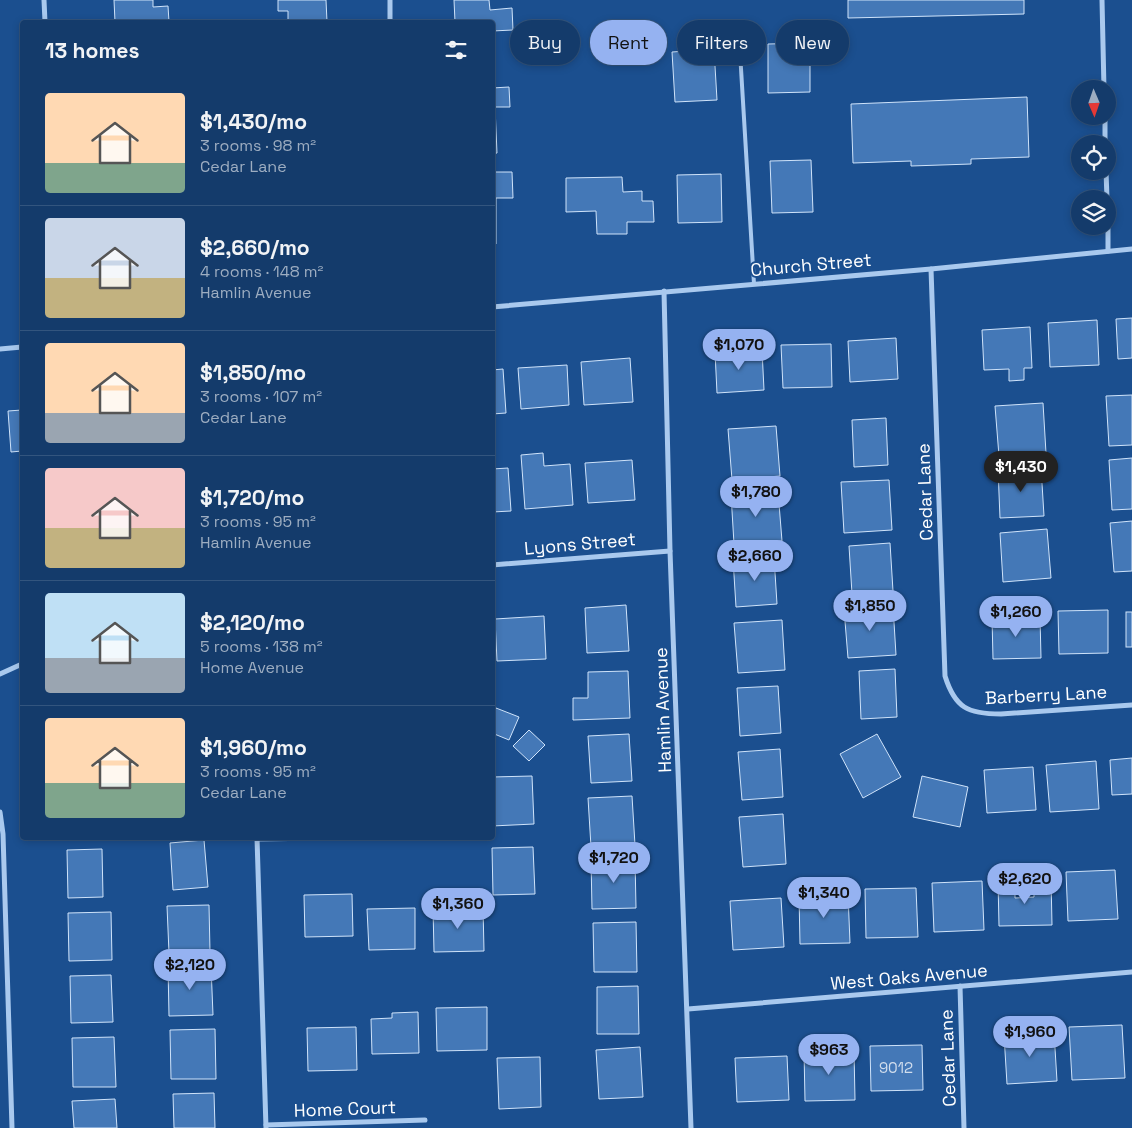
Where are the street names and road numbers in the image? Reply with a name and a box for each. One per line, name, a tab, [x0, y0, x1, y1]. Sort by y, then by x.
street label: Church Street	[750, 248, 872, 281]
street label: Cedar Lane	[911, 443, 938, 541]
street label: Lyons Street	[523, 527, 637, 560]
street label: Hamlin Avenue	[649, 647, 676, 773]
street label: Barberry Lane	[984, 680, 1108, 709]
street label: West Oaks Avenue	[829, 958, 988, 995]
street label: Cedar Lane	[934, 1009, 961, 1107]
street label: Home Court	[293, 1095, 397, 1122]

